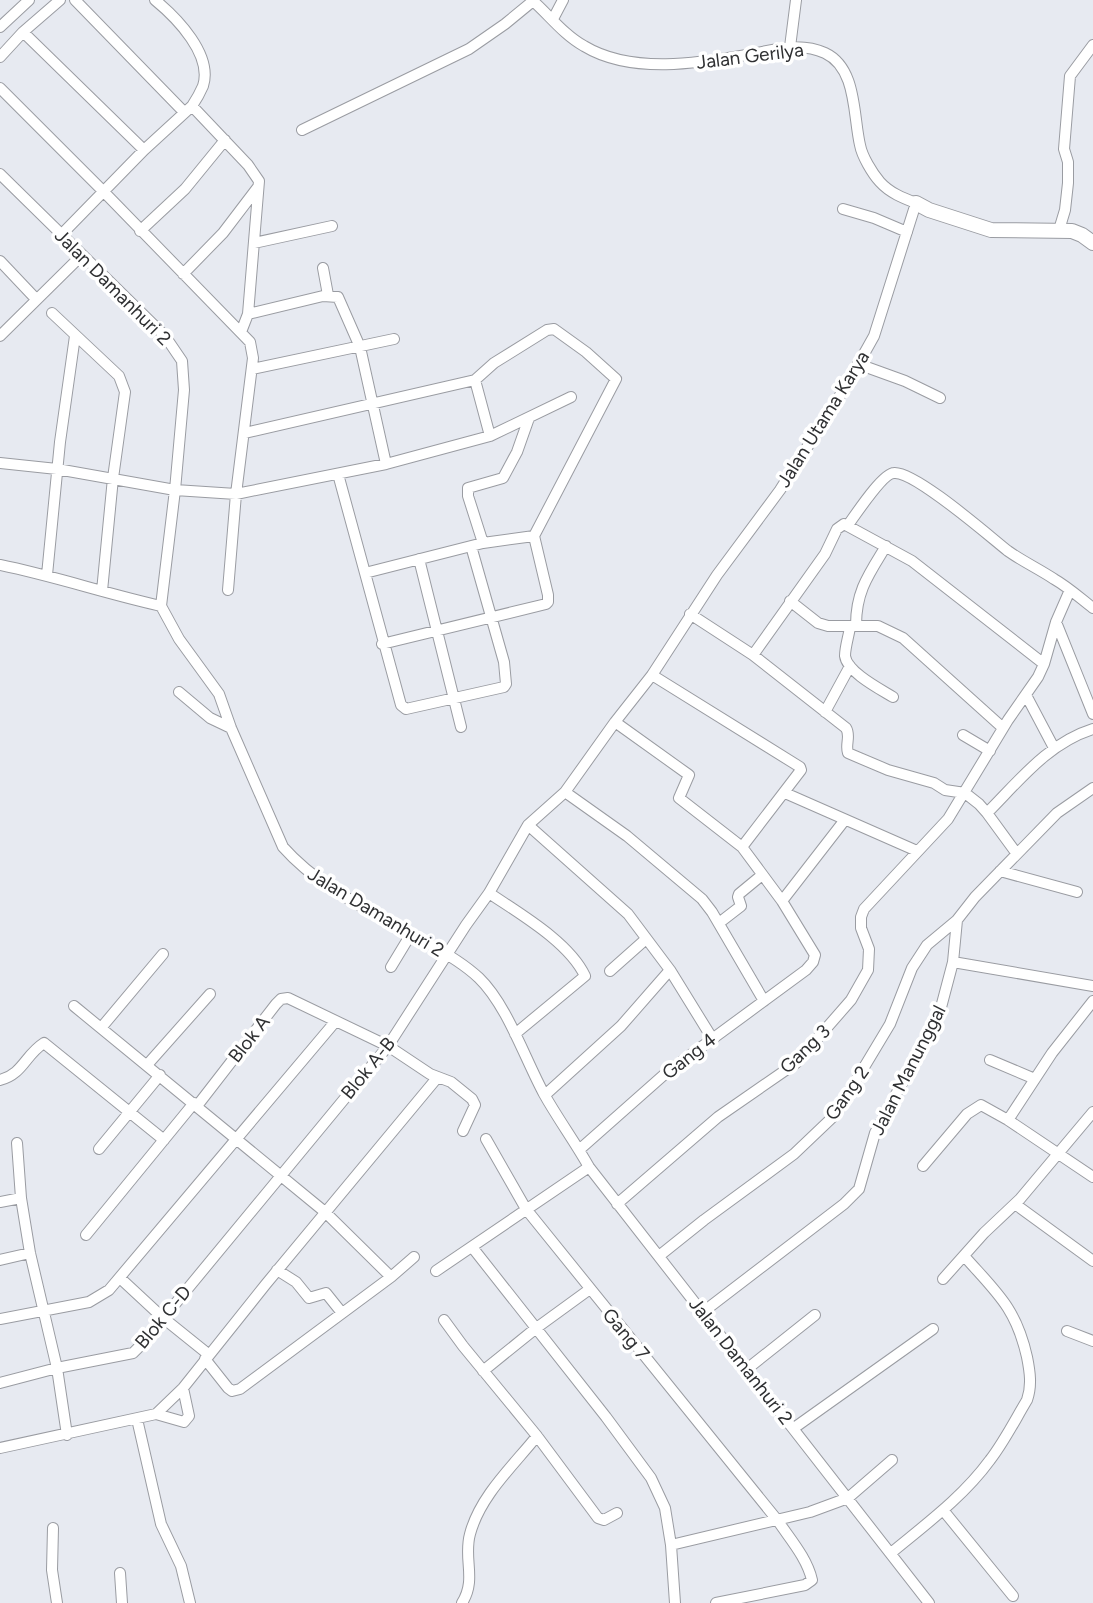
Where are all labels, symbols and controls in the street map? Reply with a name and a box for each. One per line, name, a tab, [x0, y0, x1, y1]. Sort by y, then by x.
street label: Jalan Gerilya	[695, 38, 805, 74]
street label: Jalan Damanhuri 2	[50, 224, 176, 350]
street label: Jalan Utama Karya	[772, 347, 874, 491]
street label: Jalan Damanhuri 2	[304, 862, 448, 962]
street label: Jalan Manunggal	[865, 1001, 951, 1139]
street label: Blok A	[223, 1011, 275, 1067]
street label: Gang 3	[775, 1020, 835, 1078]
street label: Gang 4	[657, 1028, 721, 1084]
street label: Blok A-B	[336, 1032, 400, 1104]
street label: Gang 2	[820, 1061, 874, 1125]
street label: Blok C-D	[130, 1281, 196, 1353]
street label: Jalan Damanhuri 2	[684, 1293, 798, 1429]
street label: Gang 7	[598, 1303, 654, 1365]

